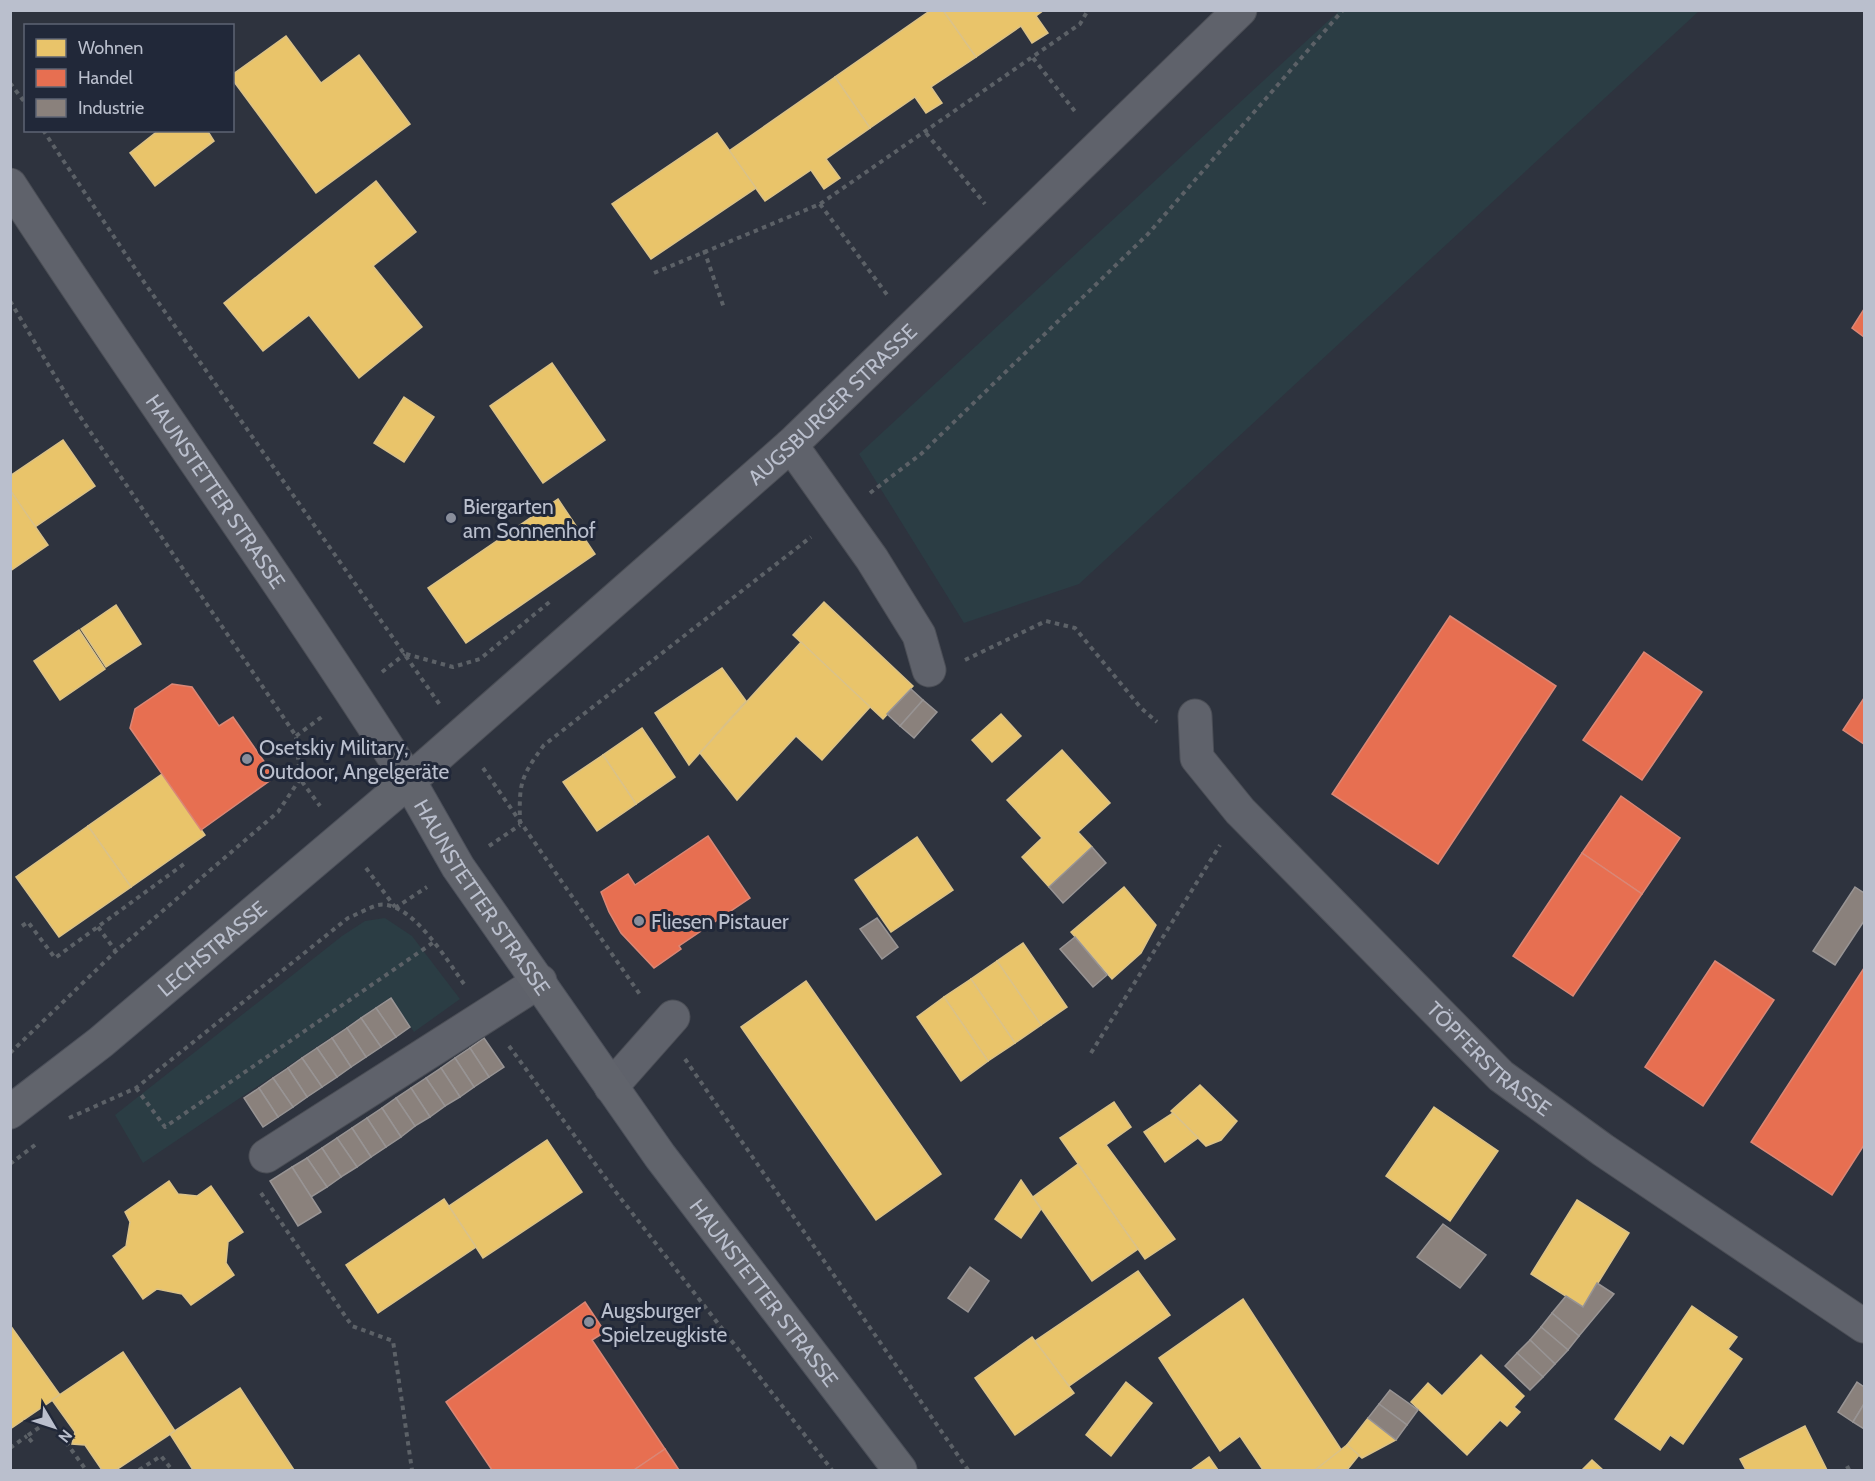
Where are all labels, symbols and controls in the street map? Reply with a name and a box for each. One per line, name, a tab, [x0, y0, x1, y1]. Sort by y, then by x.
legend	[24, 24, 234, 132]
text: Wohnen	[78, 37, 143, 59]
text: Handel	[78, 67, 133, 89]
text: Industrie	[78, 97, 144, 119]
street label: AUGSBURGER STRASSE	[743, 318, 921, 490]
street label: HAUNSTETTER STRASSE	[141, 389, 291, 593]
place label: Biergarten am Sonnenhof	[463, 494, 596, 543]
marker: Biergarten am Sonnenhof	[444, 511, 458, 525]
place label: Osetskiy Military, Outdoor, Angelgeräte	[259, 735, 450, 784]
marker: Osetskiy Military, Outdoor, Angelgeräte	[240, 752, 254, 766]
street label: HAUNSTETTER STRASSE	[409, 795, 556, 1000]
street label: LECHSTRASSE	[152, 895, 271, 1001]
place label: Fliesen Pistauer	[651, 909, 789, 934]
marker: Fliesen Pistauer	[632, 914, 646, 928]
street label: TÖPFERSTRASSE	[1422, 996, 1556, 1121]
street label: HAUNSTETTER STRASSE	[685, 1194, 844, 1391]
place label: Augsburger Spielzeugkiste	[601, 1298, 727, 1347]
marker: Augsburger Spielzeugkiste	[582, 1315, 596, 1329]
north arrow	[24, 1397, 84, 1457]
text: N	[54, 1426, 76, 1446]

